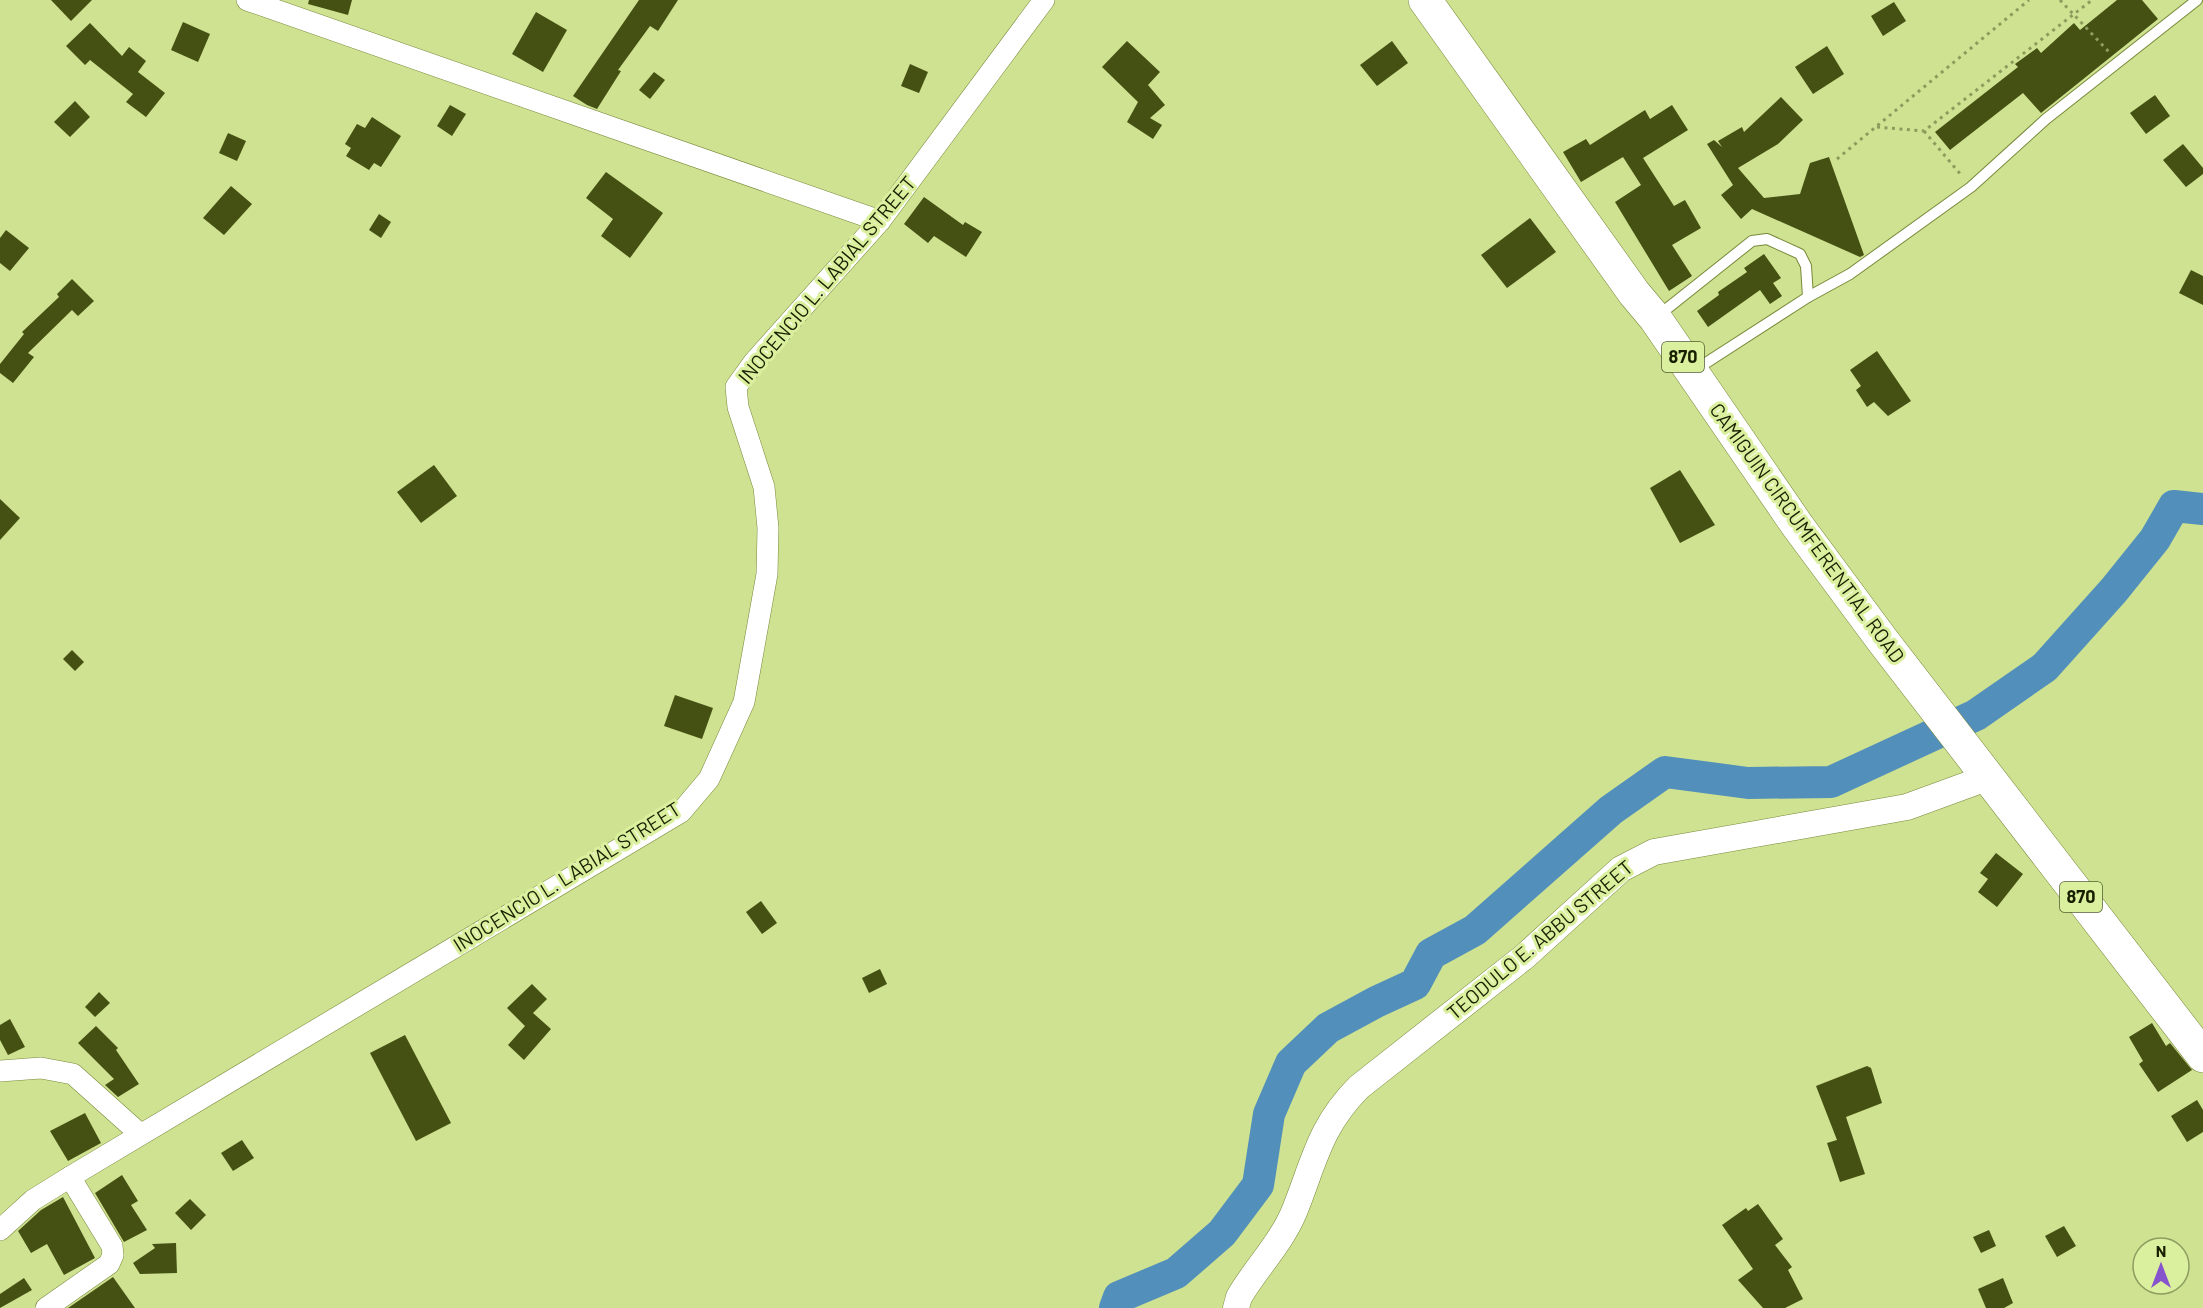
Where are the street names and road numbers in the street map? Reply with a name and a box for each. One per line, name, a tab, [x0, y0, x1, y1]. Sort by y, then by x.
street label: INOCENCIO L. LABIAL STREET	[732, 171, 920, 388]
road number: 870	[1662, 342, 1704, 372]
street label: CAMIGUIN CIRCUMFERENTIAL ROAD	[1705, 398, 1910, 667]
street label: INOCENCIO L. LABIAL STREET	[448, 796, 685, 956]
street label: TEODULO E. ABBU STREET	[1442, 854, 1637, 1024]
road number: 870	[2060, 882, 2102, 912]

